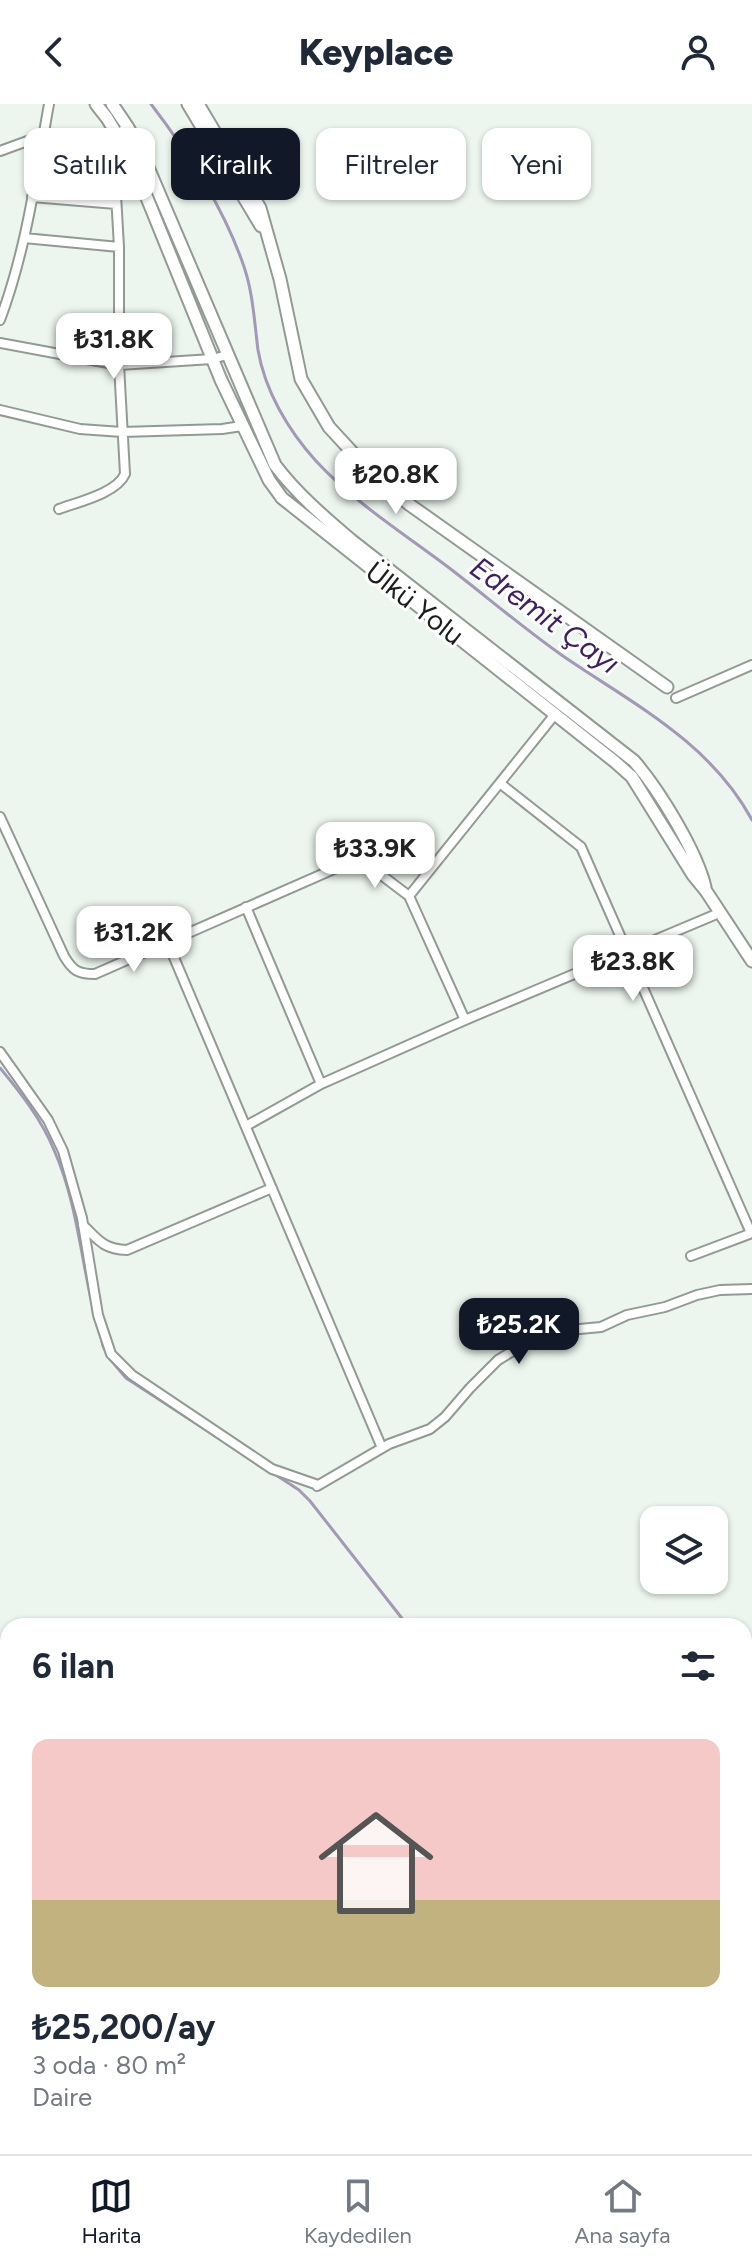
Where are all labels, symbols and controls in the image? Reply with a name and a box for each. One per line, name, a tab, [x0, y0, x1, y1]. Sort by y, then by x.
icon: back	[32, 30, 76, 74]
icon: person	[676, 30, 720, 74]
text: Keyplace	[299, 31, 453, 74]
chip: Satılık	[24, 128, 155, 200]
chip: Kiralık	[171, 128, 300, 200]
chip: Filtreler	[316, 128, 466, 200]
chip: Yeni	[482, 128, 591, 200]
pin: ₺31.8K	[49, 313, 179, 381]
text: ₺31.8K	[74, 323, 154, 355]
pin: ₺20.8K	[331, 448, 461, 516]
text: ₺20.8K	[353, 458, 439, 490]
water label: Edremit Çayı	[463, 548, 627, 682]
street label: Ülkü Yolu	[359, 554, 471, 652]
pin: ₺33.9K	[310, 822, 440, 890]
text: ₺33.9K	[334, 832, 416, 864]
pin: ₺31.2K	[69, 906, 199, 974]
text: ₺31.2K	[94, 916, 174, 948]
pin: ₺23.8K	[568, 935, 698, 1003]
text: ₺23.8K	[591, 945, 675, 977]
pin: ₺25.2K	[454, 1298, 584, 1366]
text: ₺25.2K	[477, 1308, 561, 1340]
map controls	[640, 1506, 728, 1594]
button: layers	[640, 1506, 728, 1594]
icon: filters	[676, 1644, 720, 1688]
text: 6 ilan	[32, 1646, 115, 1687]
icon: home	[304, 1791, 448, 1935]
text: ₺25,200/ay	[32, 2007, 215, 2048]
text: 3 oda · 80 m²	[32, 2049, 186, 2081]
text: Daire	[32, 2081, 92, 2113]
tab: Harita	[81, 2174, 141, 2249]
tab: Kaydedilen	[304, 2174, 412, 2249]
tab: Ana sayfa	[575, 2174, 671, 2249]

